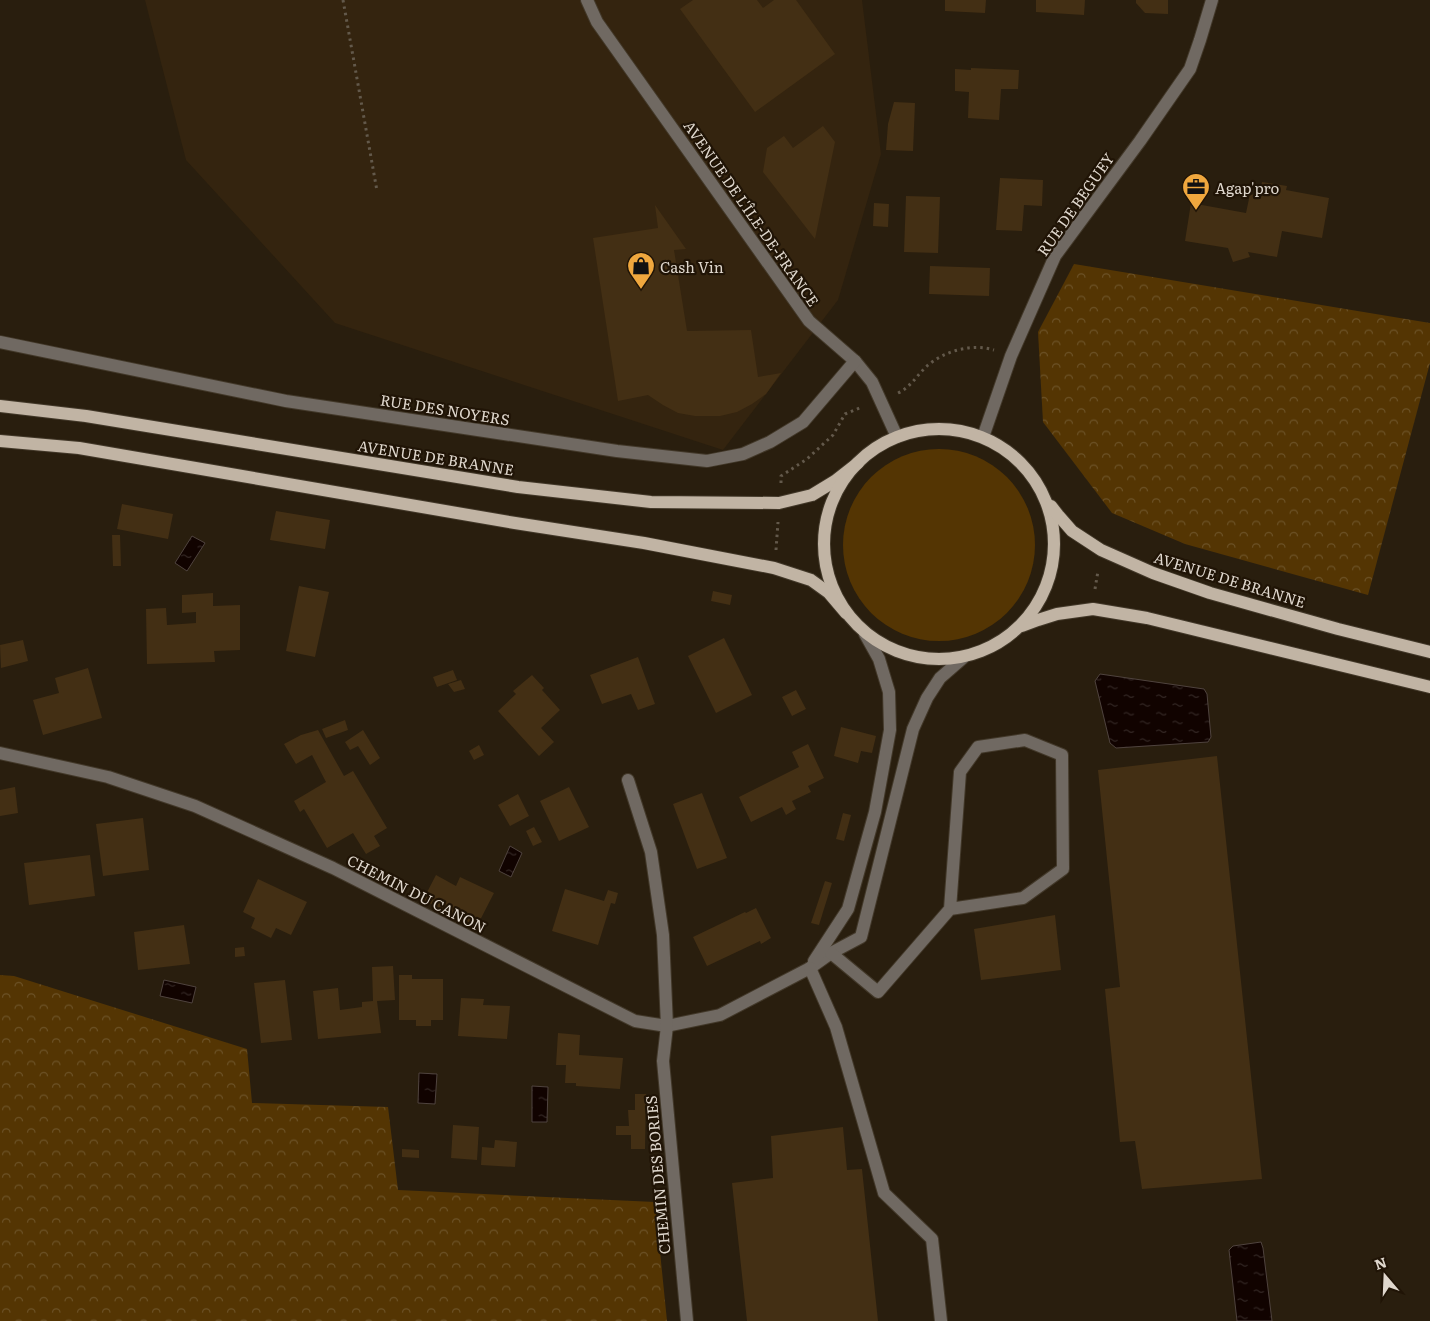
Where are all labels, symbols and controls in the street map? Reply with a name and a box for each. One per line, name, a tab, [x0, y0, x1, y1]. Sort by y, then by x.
street label: AVENUE DE L'ÎLE-DE-FRANCE	[679, 115, 825, 311]
street label: RUE DE BEGUEY	[1031, 147, 1119, 260]
office icon: Agap'pro	[1181, 172, 1211, 211]
place label: Agap'pro	[1215, 176, 1280, 199]
shop icon: Cash Vin	[626, 251, 656, 290]
place label: Cash Vin	[660, 255, 724, 278]
street label: RUE DES NOYERS	[379, 387, 511, 431]
street label: AVENUE DE BRANNE	[356, 433, 516, 481]
street label: AVENUE DE BRANNE	[1151, 545, 1309, 613]
street label: CHEMIN DU CANON	[343, 848, 491, 938]
street label: CHEMIN DES BORIES	[639, 1095, 675, 1255]
north arrow	[1360, 1251, 1410, 1301]
text: N	[1372, 1251, 1389, 1274]

